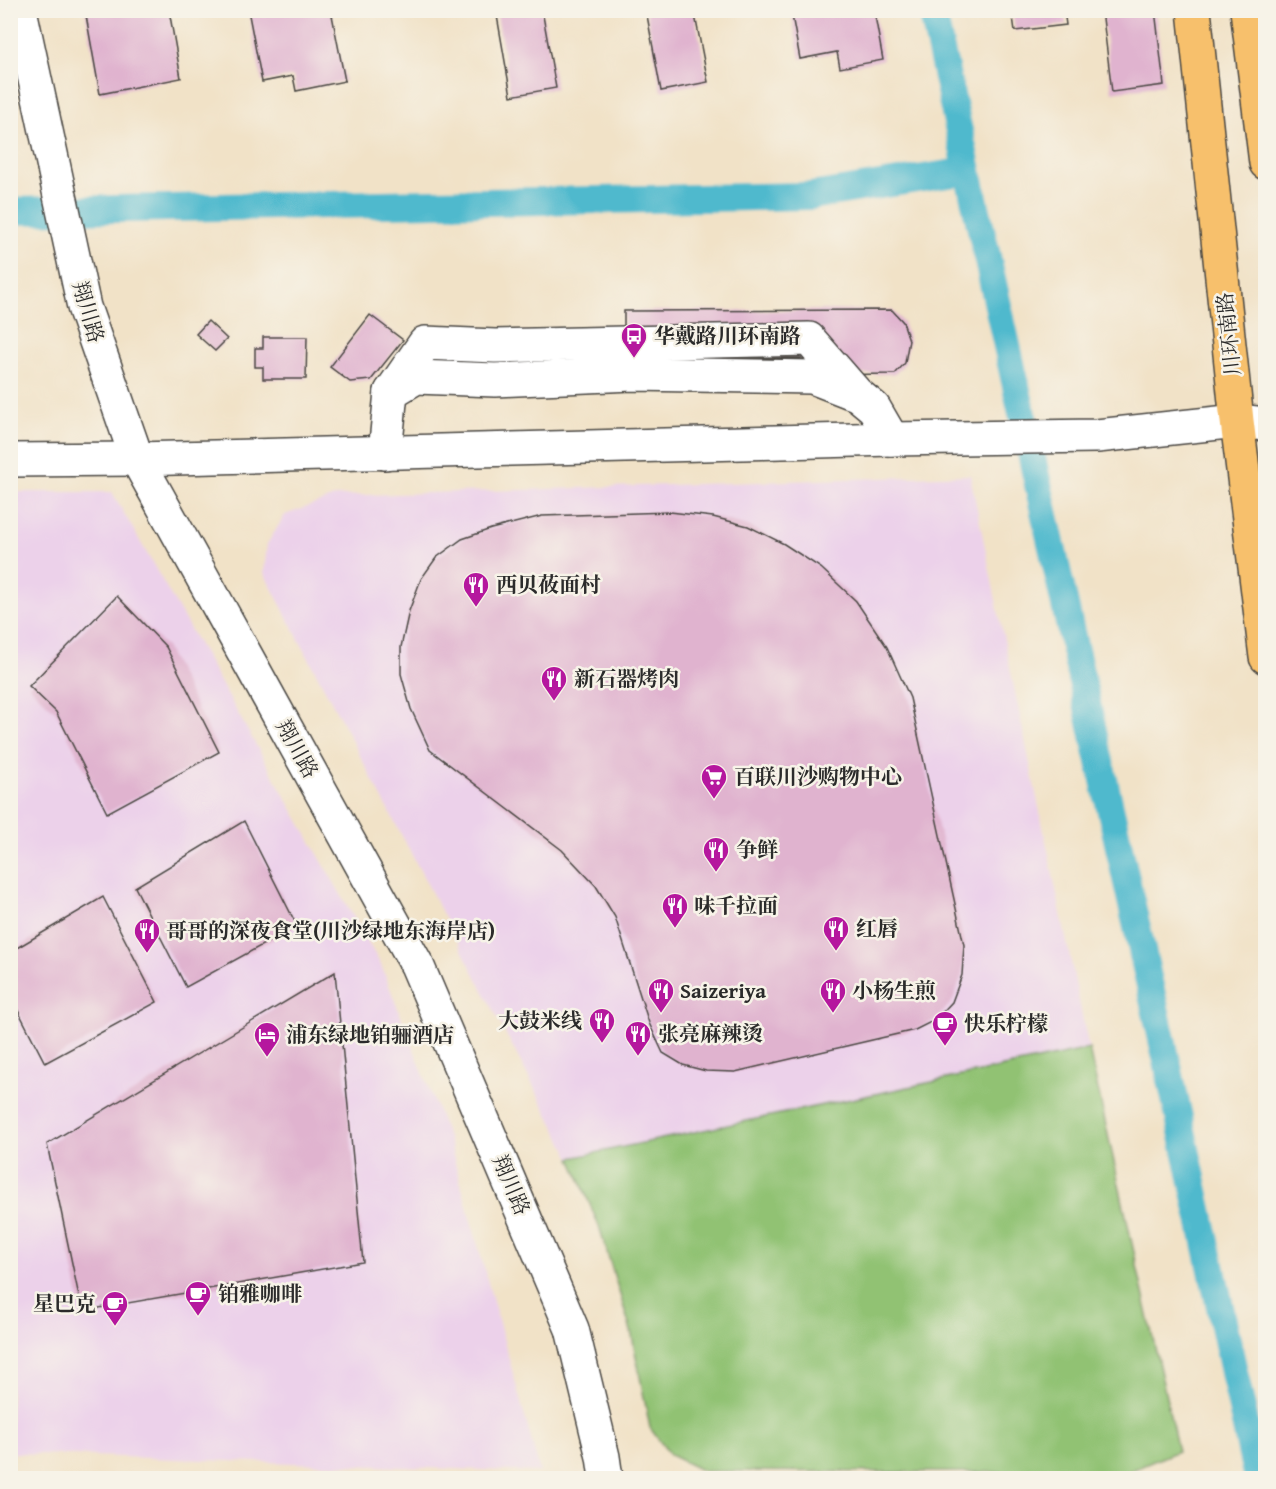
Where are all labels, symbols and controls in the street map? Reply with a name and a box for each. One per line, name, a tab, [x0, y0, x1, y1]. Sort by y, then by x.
street label: 翔川路	[65, 277, 112, 346]
street label: 川环南路	[1209, 291, 1248, 377]
place label: 华戴路川环南路	[654, 320, 801, 351]
bus stop icon: 华戴路川环南路	[619, 321, 649, 359]
place label: 西贝莜面村	[496, 569, 601, 600]
restaurant icon: 西贝莜面村	[461, 570, 491, 608]
place label: 新石器烤肉	[574, 663, 679, 694]
restaurant icon: 新石器烤肉	[539, 664, 569, 702]
street label: 翔川路	[269, 714, 326, 784]
place label: 百联川沙购物中心	[734, 761, 902, 792]
supermarket icon: 百联川沙购物中心	[699, 762, 729, 800]
place label: 争鲜	[736, 834, 778, 865]
restaurant icon: 争鲜	[701, 835, 731, 873]
place label: 味千拉面	[694, 890, 778, 921]
restaurant icon: 味千拉面	[660, 891, 690, 929]
place label: 红唇	[856, 913, 898, 944]
restaurant icon: 红唇	[821, 914, 851, 952]
place label: 哥哥的深夜食堂(川沙绿地东海岸店)	[166, 915, 495, 946]
restaurant icon: 哥哥的深夜食堂(川沙绿地东海岸店)	[132, 916, 162, 954]
place label: Saizeriya	[680, 975, 766, 1006]
place label: 小杨生煎	[852, 975, 936, 1006]
restaurant icon: Saizeriya	[646, 976, 676, 1014]
restaurant icon: 小杨生煎	[818, 976, 848, 1014]
place label: 大鼓米线	[498, 1005, 582, 1036]
restaurant icon: 大鼓米线	[587, 1006, 617, 1044]
place label: 快乐柠檬	[964, 1008, 1048, 1039]
cafe icon: 快乐柠檬	[930, 1009, 960, 1047]
place label: 张亮麻辣烫	[658, 1018, 763, 1049]
place label: 浦东绿地铂骊酒店	[286, 1019, 454, 1050]
restaurant icon: 张亮麻辣烫	[623, 1019, 653, 1057]
hotel icon: 浦东绿地铂骊酒店	[252, 1020, 282, 1058]
street label: 翔川路	[485, 1150, 538, 1220]
place label: 铂雅咖啡	[218, 1278, 302, 1309]
cafe icon: 铂雅咖啡	[183, 1279, 213, 1317]
place label: 星巴克	[33, 1288, 96, 1319]
cafe icon: 星巴克	[100, 1289, 130, 1327]

